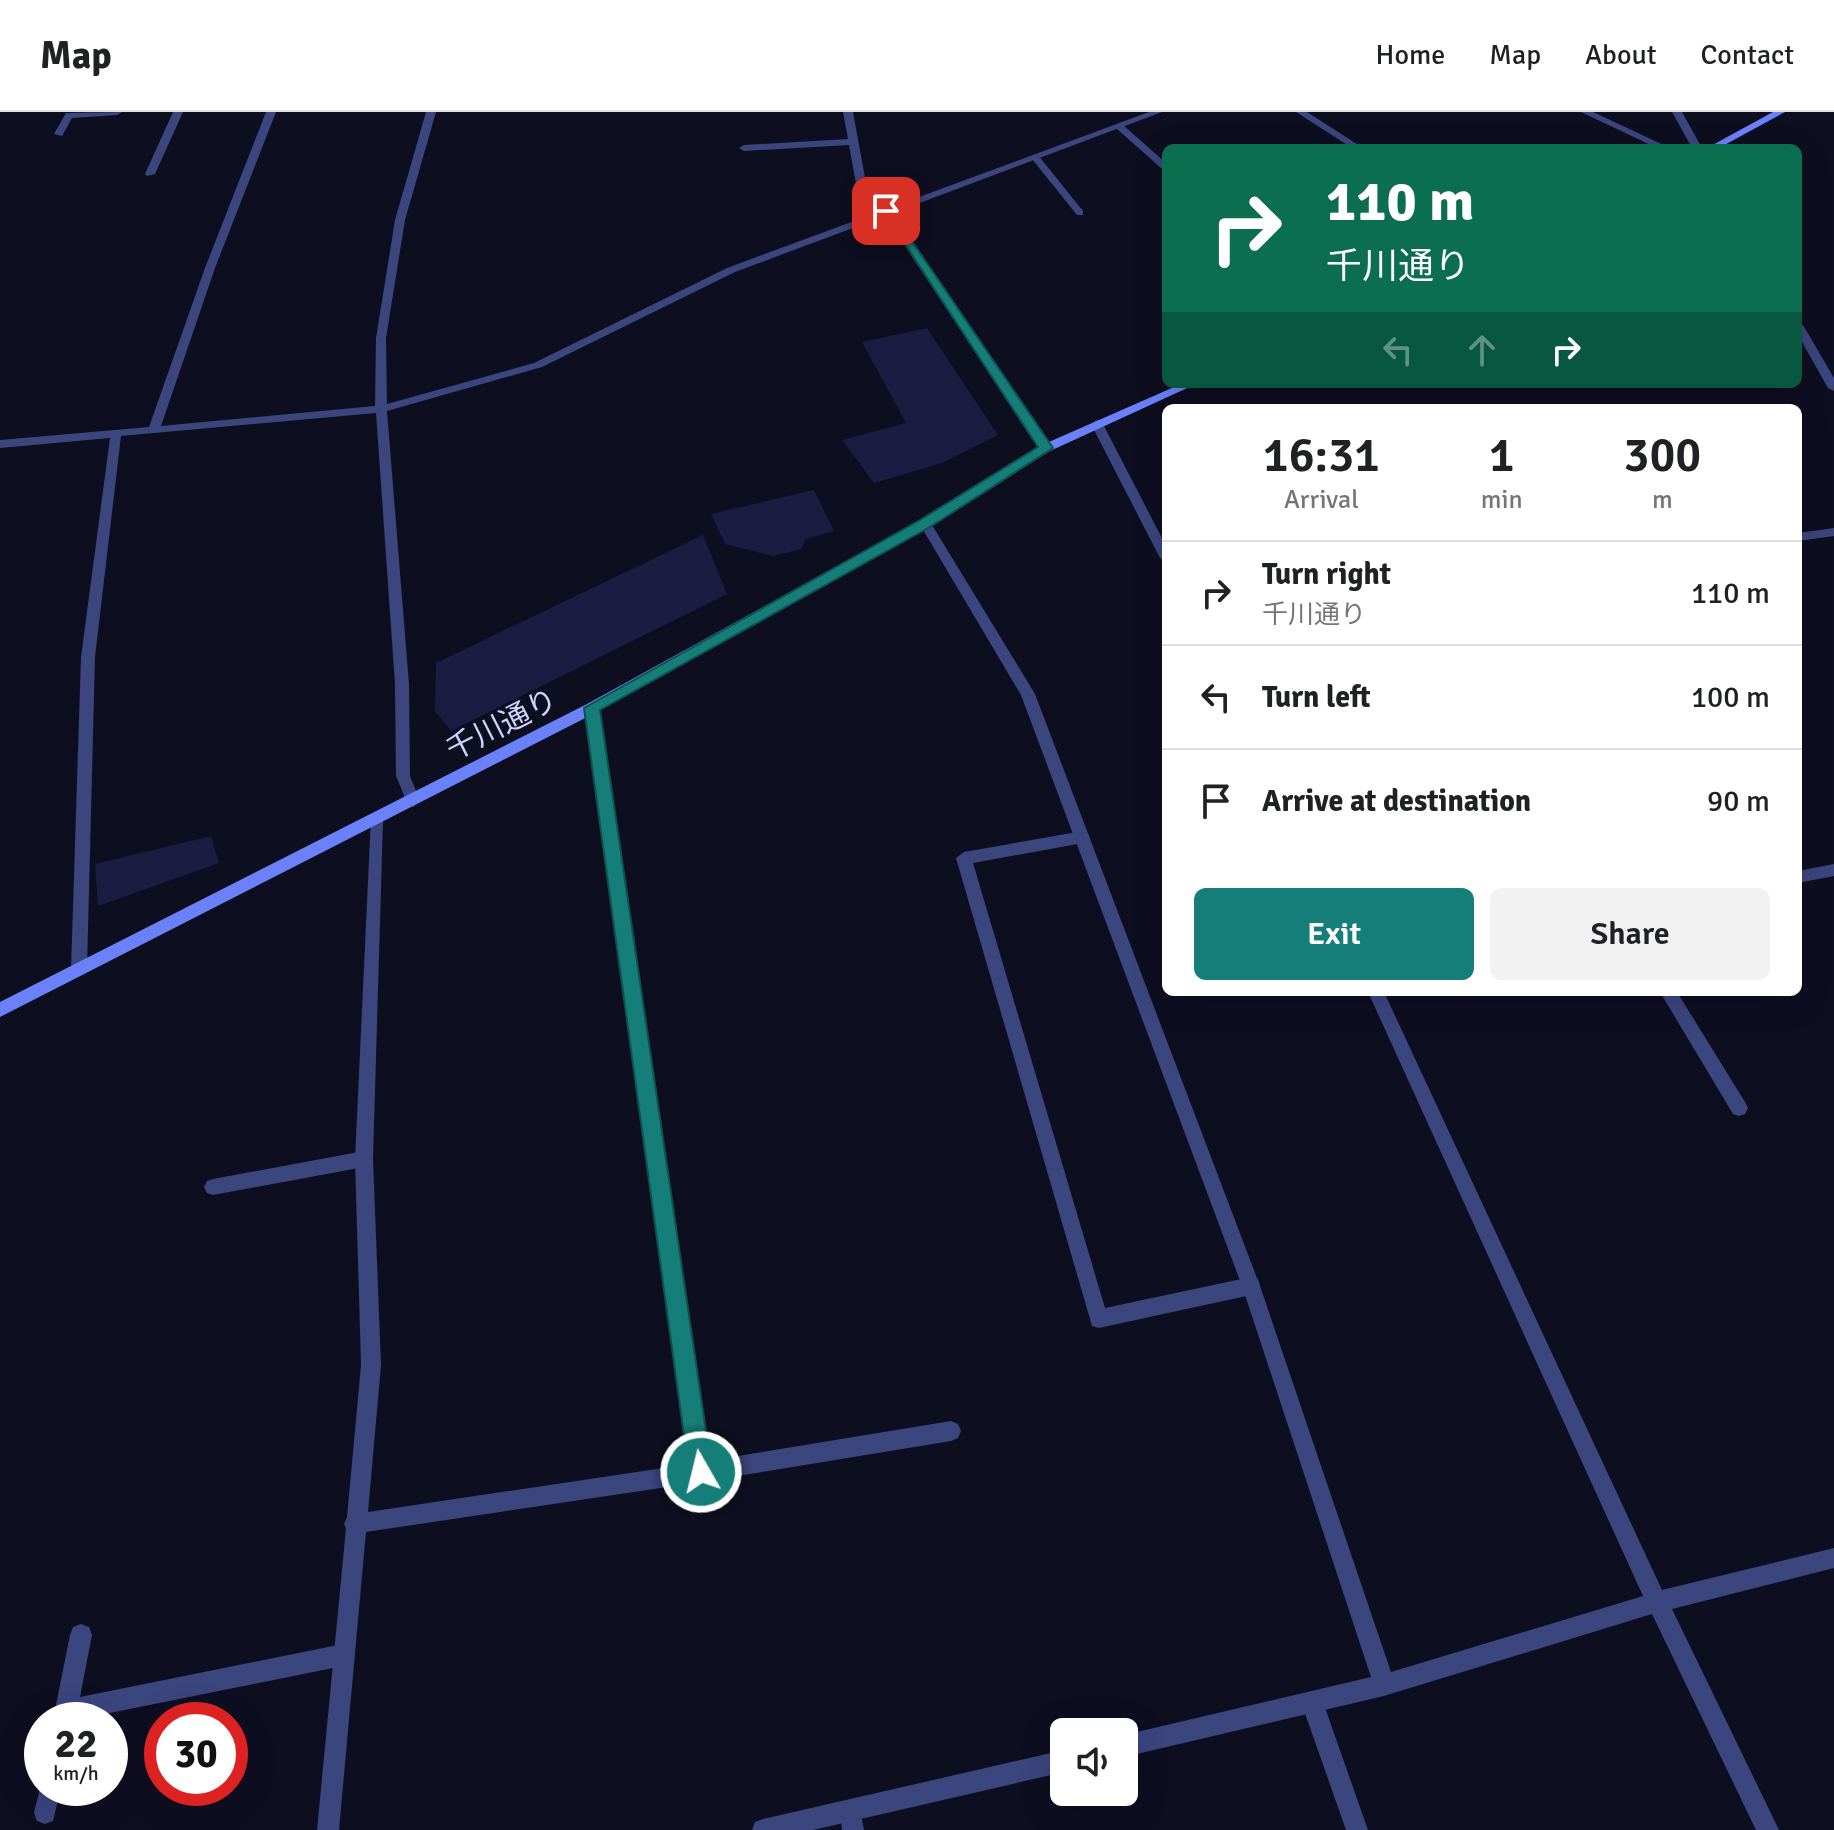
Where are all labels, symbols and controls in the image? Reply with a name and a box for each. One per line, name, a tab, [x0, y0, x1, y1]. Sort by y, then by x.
text: Map	[40, 32, 112, 79]
text: Home	[1376, 38, 1445, 72]
text: Map	[1489, 38, 1541, 72]
text: About	[1585, 38, 1657, 72]
text: Contact	[1701, 38, 1794, 72]
text: 110 m	[1326, 167, 1474, 236]
icon: right	[1194, 176, 1298, 280]
pin	[852, 177, 920, 245]
icon: arrive	[864, 189, 908, 233]
text: 千川通り	[1326, 244, 1470, 289]
icon: left	[1376, 328, 1420, 372]
icon: ahead	[1460, 328, 1504, 372]
icon: right	[1544, 328, 1588, 372]
text: 16:31	[1263, 426, 1380, 485]
text: 1	[1489, 426, 1515, 485]
text: 300	[1623, 426, 1701, 485]
text: Arrival	[1284, 484, 1359, 516]
text: min	[1481, 484, 1523, 516]
text: m	[1652, 484, 1673, 516]
text: Turn right	[1262, 556, 1391, 593]
icon: right	[1194, 571, 1238, 615]
text: 110 m	[1691, 575, 1770, 612]
text: 千川通り	[1262, 599, 1366, 631]
icon: left	[1194, 675, 1238, 719]
text: Turn left	[1262, 679, 1371, 716]
text: 100 m	[1691, 679, 1770, 716]
street label: 千川通り	[440, 681, 564, 769]
icon: arrive	[1194, 779, 1238, 823]
text: Arrive at destination	[1262, 783, 1531, 820]
text: 90 m	[1707, 783, 1770, 820]
button: Exit	[1194, 888, 1474, 980]
button: Share	[1490, 888, 1770, 980]
position arrow	[659, 1430, 743, 1514]
speed limit sign: 30	[144, 1702, 248, 1806]
map controls	[1050, 1718, 1138, 1806]
button: sound	[1050, 1718, 1138, 1806]
text: 22	[54, 1719, 98, 1769]
text: km/h	[53, 1761, 99, 1786]

